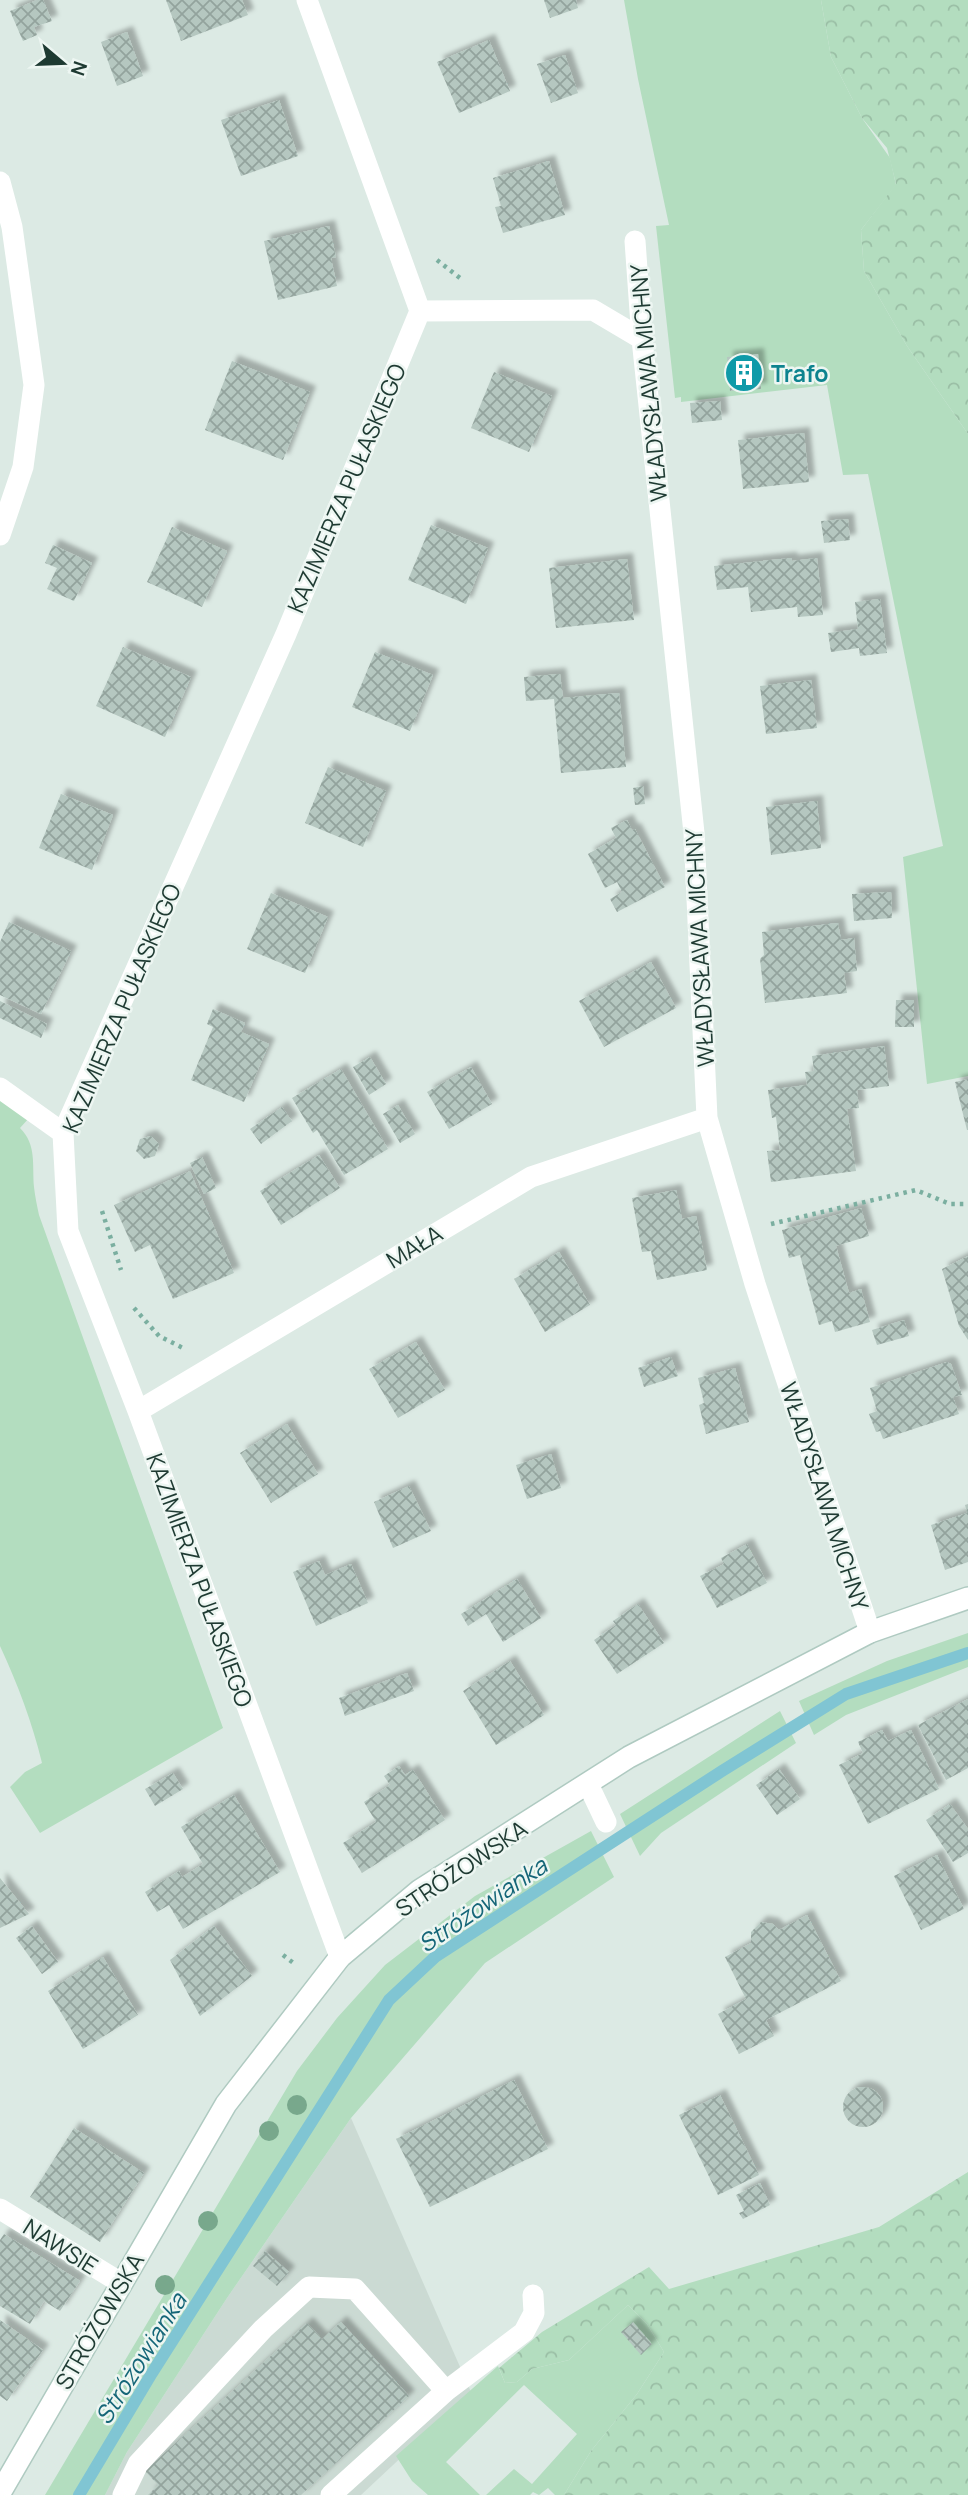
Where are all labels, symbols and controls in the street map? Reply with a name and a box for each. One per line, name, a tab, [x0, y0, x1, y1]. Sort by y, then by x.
north arrow	[28, 28, 98, 98]
text: N	[65, 58, 94, 79]
street label: WŁADYSŁAWA MICHNY	[622, 263, 674, 503]
building icon: Trafo	[723, 352, 765, 394]
place label: Trafo	[771, 357, 828, 389]
street label: KAZIMIERZA PUŁASKIEGO	[279, 358, 413, 618]
street label: WŁADYSŁAWA MICHNY	[677, 828, 721, 1068]
street label: KAZIMIERZA PUŁASKIEGO	[54, 878, 188, 1138]
street label: MAŁA	[380, 1217, 448, 1275]
street label: WŁADYSŁAWA MICHNY	[773, 1378, 877, 1614]
street label: KAZIMIERZA PUŁASKIEGO	[139, 1449, 261, 1711]
street label: STRÓŻOWSKA	[389, 1812, 534, 1924]
water label: Stróżowianka	[411, 1848, 554, 1959]
street label: NAWSIE	[18, 2211, 104, 2281]
street label: STRÓŻOWSKA	[47, 2247, 151, 2395]
water label: Stróżowianka	[87, 2285, 194, 2430]

